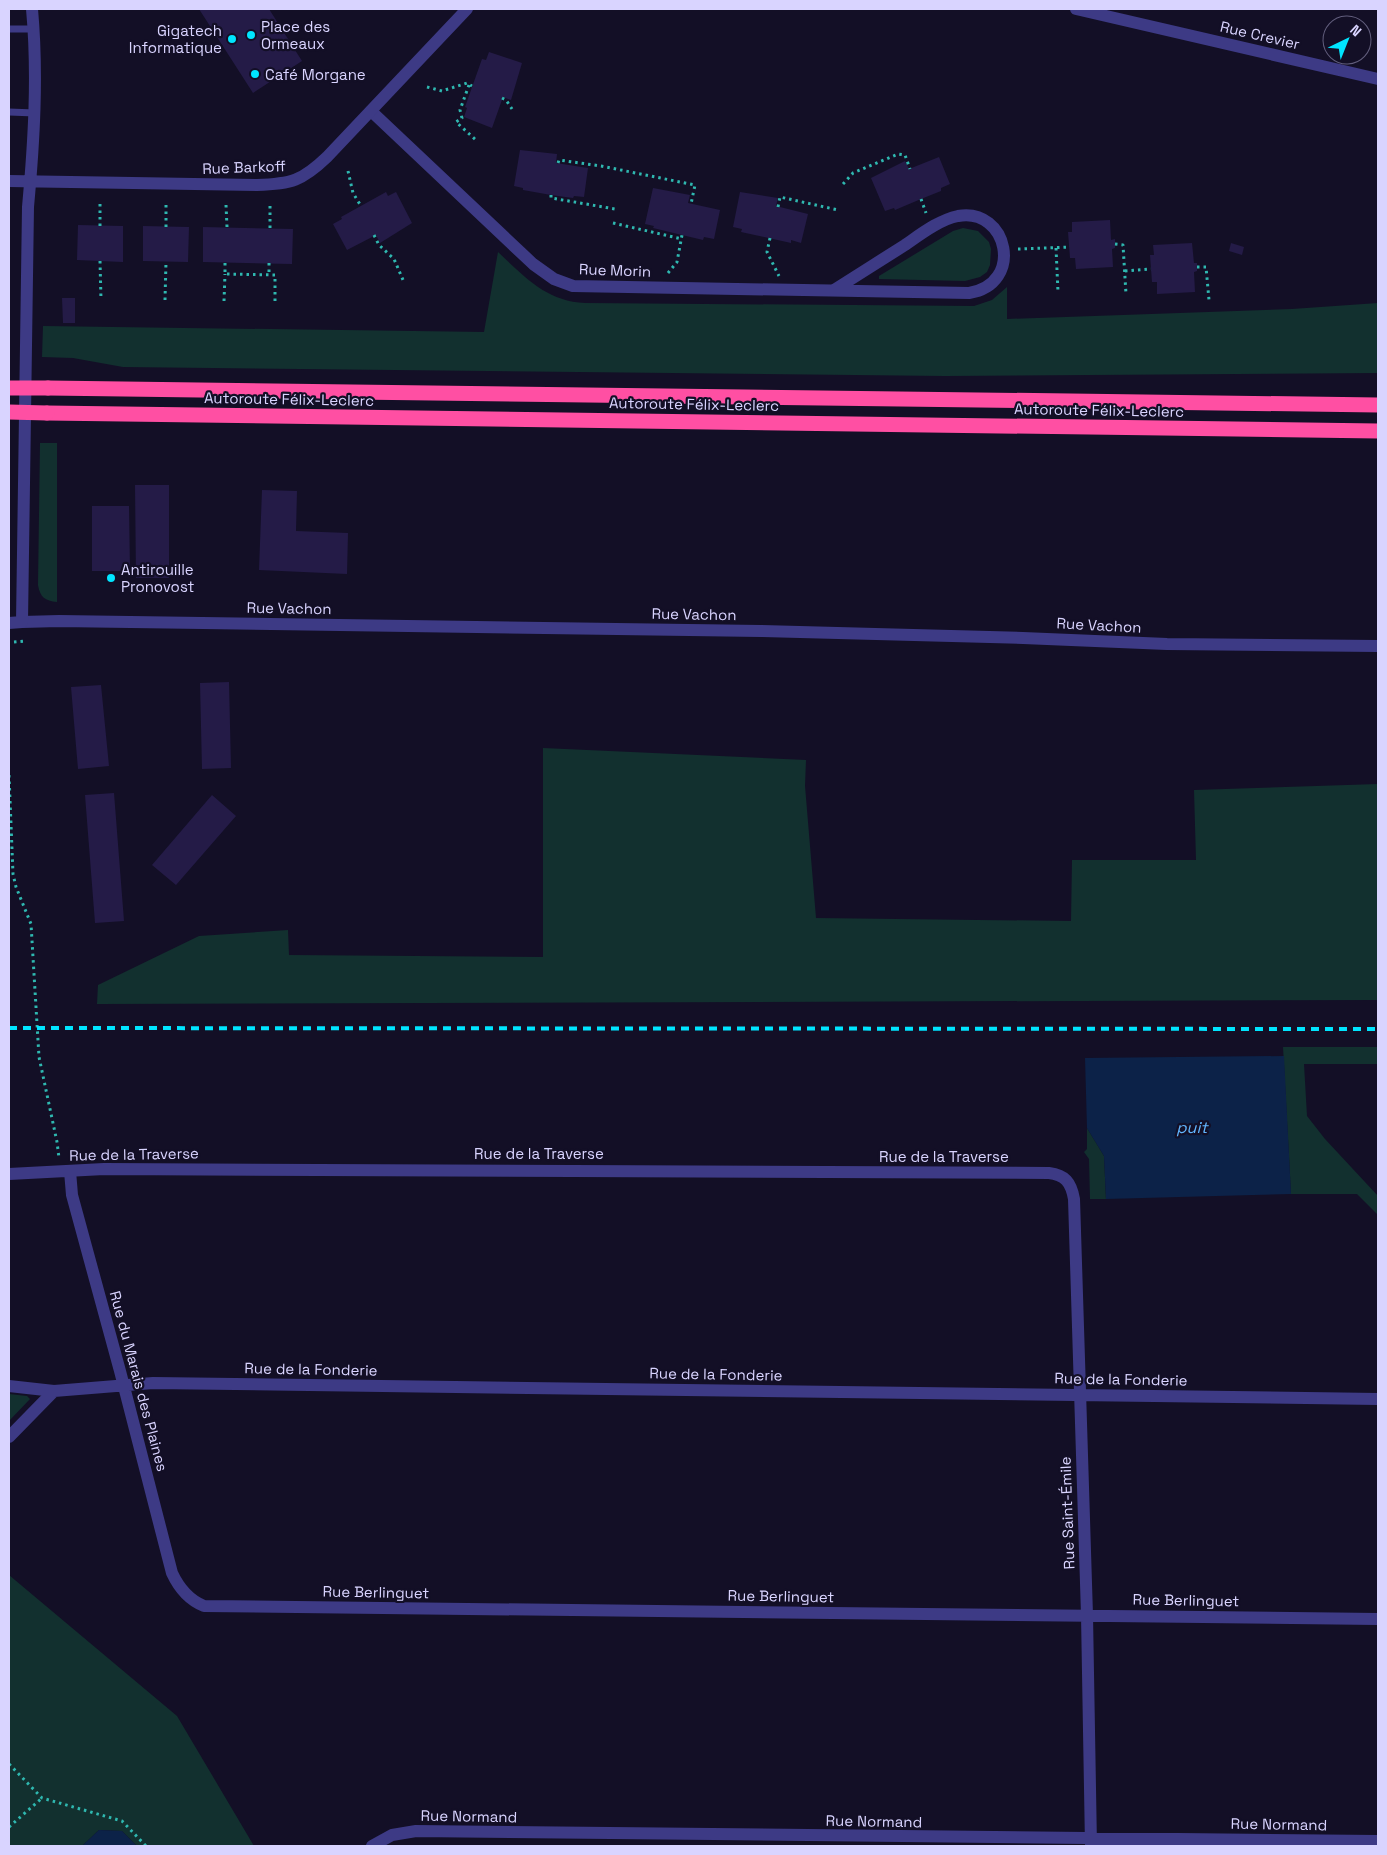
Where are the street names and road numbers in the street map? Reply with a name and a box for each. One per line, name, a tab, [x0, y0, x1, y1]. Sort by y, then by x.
street label: Rue Crevier	[1218, 17, 1302, 53]
street label: Rue Barkoff	[202, 156, 287, 178]
street label: Rue Morin	[579, 259, 651, 281]
street label: Autoroute Félix-Leclerc	[204, 388, 374, 410]
street label: Autoroute Félix-Leclerc	[609, 393, 779, 415]
street label: Autoroute Félix-Leclerc	[1014, 399, 1184, 421]
street label: Rue Vachon	[246, 598, 332, 618]
street label: Rue Vachon	[651, 604, 737, 624]
street label: Rue Vachon	[1056, 613, 1142, 637]
street label: Rue de la Traverse	[69, 1143, 199, 1165]
street label: Rue de la Traverse	[474, 1144, 604, 1163]
street label: Rue de la Traverse	[879, 1147, 1009, 1166]
street label: Rue du Marais des Plaines	[106, 1289, 172, 1474]
street label: Rue de la Fonderie	[244, 1358, 378, 1380]
street label: Rue de la Fonderie	[649, 1363, 783, 1385]
street label: Rue de la Fonderie	[1054, 1368, 1188, 1390]
street label: Rue Saint-Émile	[1056, 1456, 1078, 1570]
street label: Rue Berlinguet	[322, 1582, 430, 1602]
street label: Rue Berlinguet	[727, 1586, 835, 1606]
street label: Rue Berlinguet	[1132, 1590, 1240, 1610]
street label: Rue Normand	[421, 1806, 517, 1826]
street label: Rue Normand	[826, 1811, 922, 1831]
street label: Rue Normand	[1231, 1814, 1327, 1834]

